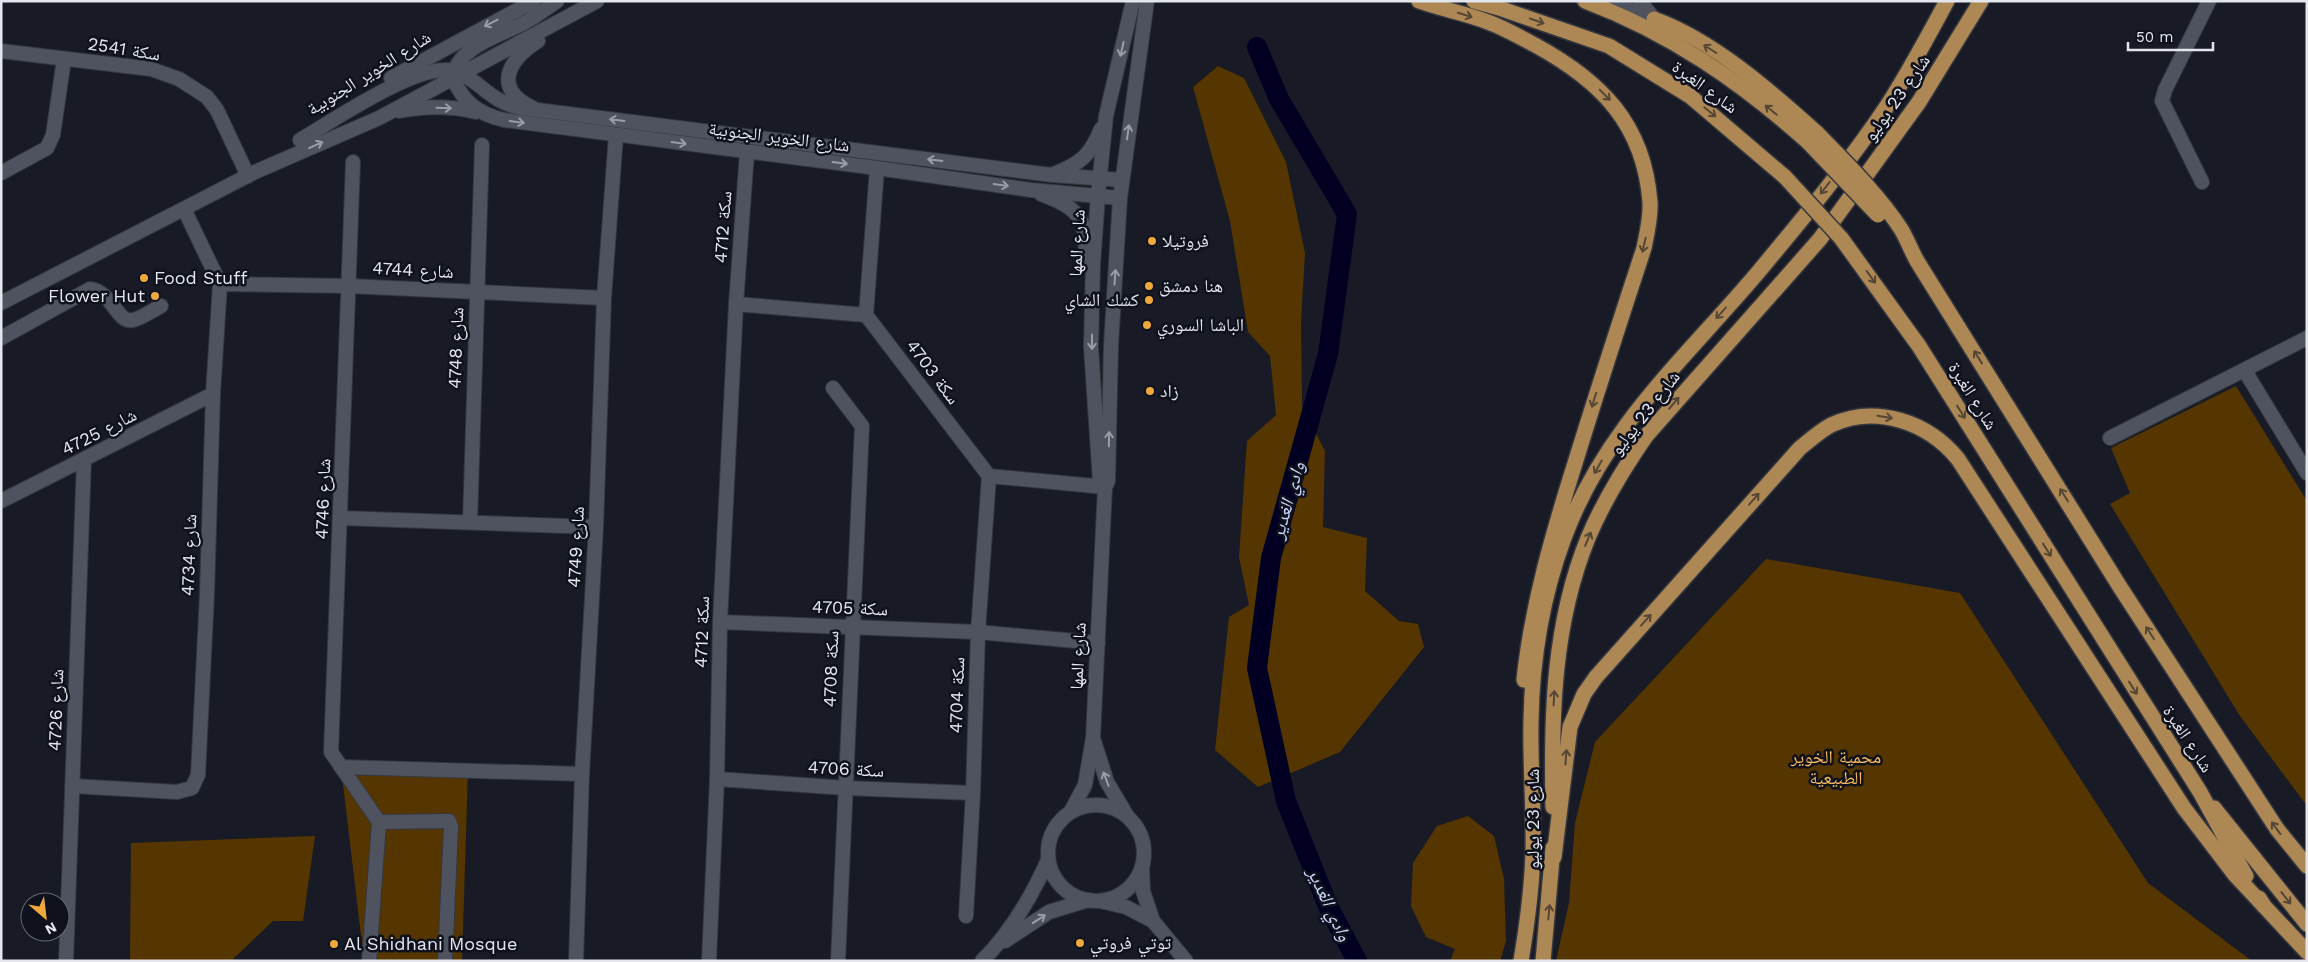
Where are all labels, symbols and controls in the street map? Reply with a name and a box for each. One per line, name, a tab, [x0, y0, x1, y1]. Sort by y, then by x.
one-way arrow	[1457, 10, 1473, 20]
one-way arrow	[1529, 17, 1544, 26]
one-way arrow	[484, 19, 499, 28]
scale bar	[2128, 20, 2213, 52]
street label: شارع الخوير الجنوبية	[303, 26, 435, 120]
text: 50 m	[2136, 28, 2173, 46]
street label: سكة 2541	[86, 32, 162, 65]
one-way arrow	[1117, 40, 1126, 56]
one-way arrow	[1703, 44, 1717, 54]
street label: شارع 23 يوليو	[1859, 50, 1935, 146]
street label: شارع الغبرة	[1668, 56, 1742, 118]
one-way arrow	[1599, 89, 1611, 101]
one-way arrow	[436, 103, 452, 112]
one-way arrow	[1765, 104, 1778, 115]
one-way arrow	[1704, 107, 1717, 118]
one-way arrow	[610, 115, 626, 125]
street label: شارع الخوير الجنوبية	[707, 117, 851, 157]
one-way arrow	[509, 118, 525, 128]
one-way arrow	[1124, 124, 1134, 140]
one-way arrow	[670, 138, 686, 148]
one-way arrow	[308, 140, 323, 150]
one-way arrow	[927, 155, 943, 165]
one-way arrow	[831, 158, 847, 168]
one-way arrow	[992, 181, 1008, 191]
one-way arrow	[1820, 182, 1831, 195]
street label: سكة 4712	[710, 190, 735, 264]
street label: شارع المها	[1064, 209, 1090, 277]
place label: فروتيلا	[1162, 230, 1209, 251]
marker: فروتيلا	[1146, 235, 1158, 247]
one-way arrow	[1639, 237, 1648, 253]
street label: 4744 شارع	[372, 257, 454, 283]
place label: Food Stuff	[154, 267, 247, 288]
one-way arrow	[1111, 269, 1120, 285]
one-way arrow	[1866, 270, 1876, 284]
marker: Food Stuff	[138, 272, 150, 284]
place label: هنا دمشق	[1159, 275, 1223, 297]
marker: هنا دمشق	[1143, 280, 1155, 292]
place label: Flower Hut	[48, 285, 145, 306]
place label: كشك الشاي	[1064, 289, 1140, 315]
marker: Flower Hut	[149, 290, 161, 302]
marker: كشك الشاي	[1143, 294, 1155, 306]
street label: 4748 شارع	[444, 307, 468, 389]
one-way arrow	[1716, 307, 1727, 320]
place label: الباشا السوري	[1157, 314, 1244, 340]
marker: الباشا السوري	[1141, 319, 1153, 331]
one-way arrow	[1087, 333, 1097, 349]
street label: 4703 سكة	[902, 335, 965, 408]
one-way arrow	[1973, 351, 1983, 365]
street label: شارع الغبرة	[1944, 358, 2002, 434]
street label: شارع 23 يوليو	[1605, 367, 1685, 459]
place label: زاد	[1160, 380, 1179, 401]
marker: زاد	[1144, 385, 1156, 397]
one-way arrow	[1588, 392, 1598, 408]
one-way arrow	[1668, 396, 1680, 409]
street label: 4725 شارع	[58, 404, 140, 460]
one-way arrow	[1956, 405, 1966, 419]
one-way arrow	[1877, 413, 1893, 423]
one-way arrow	[1104, 431, 1114, 448]
street label: 4746 شارع	[311, 458, 335, 540]
water label: وادي الغدير	[1265, 459, 1313, 544]
one-way arrow	[1593, 460, 1603, 475]
one-way arrow	[2058, 489, 2068, 503]
one-way arrow	[1748, 492, 1760, 505]
street label: 4749 شارع	[563, 506, 589, 588]
street label: 4734 شارع	[177, 514, 201, 596]
one-way arrow	[1584, 532, 1593, 548]
one-way arrow	[2042, 543, 2052, 557]
street label: سكة 4712	[690, 596, 713, 668]
street label: 4705 سكة	[812, 596, 888, 619]
one-way arrow	[1640, 613, 1652, 626]
street label: شارع المها	[1065, 622, 1091, 690]
one-way arrow	[2145, 626, 2155, 640]
street label: سكة 4708	[819, 630, 842, 708]
street label: سكة 4704	[945, 656, 968, 734]
street label: 4726 شارع	[44, 669, 68, 751]
one-way arrow	[2127, 681, 2138, 695]
one-way arrow	[1549, 690, 1558, 706]
street label: شارع الغبرة	[2158, 701, 2218, 777]
park label: محمية الخوير الطبيعية	[1790, 746, 1881, 789]
one-way arrow	[1561, 749, 1570, 765]
street label: 4706 سكة	[807, 756, 885, 781]
street label: شارع 23 يوليو	[1522, 769, 1544, 869]
one-way arrow	[1101, 772, 1110, 787]
one-way arrow	[2271, 822, 2282, 835]
water label: وادي الغدير	[1298, 862, 1357, 947]
one-way arrow	[2280, 891, 2291, 904]
north arrow	[20, 892, 70, 942]
one-way arrow	[1544, 905, 1554, 921]
one-way arrow	[1031, 913, 1045, 923]
text: N	[43, 919, 59, 938]
place label: توتي فروتي	[1090, 932, 1171, 958]
place label: Al Shidhani Mosque	[344, 933, 517, 954]
marker: توتي فروتي	[1074, 937, 1086, 949]
marker: Al Shidhani Mosque	[328, 938, 340, 950]

